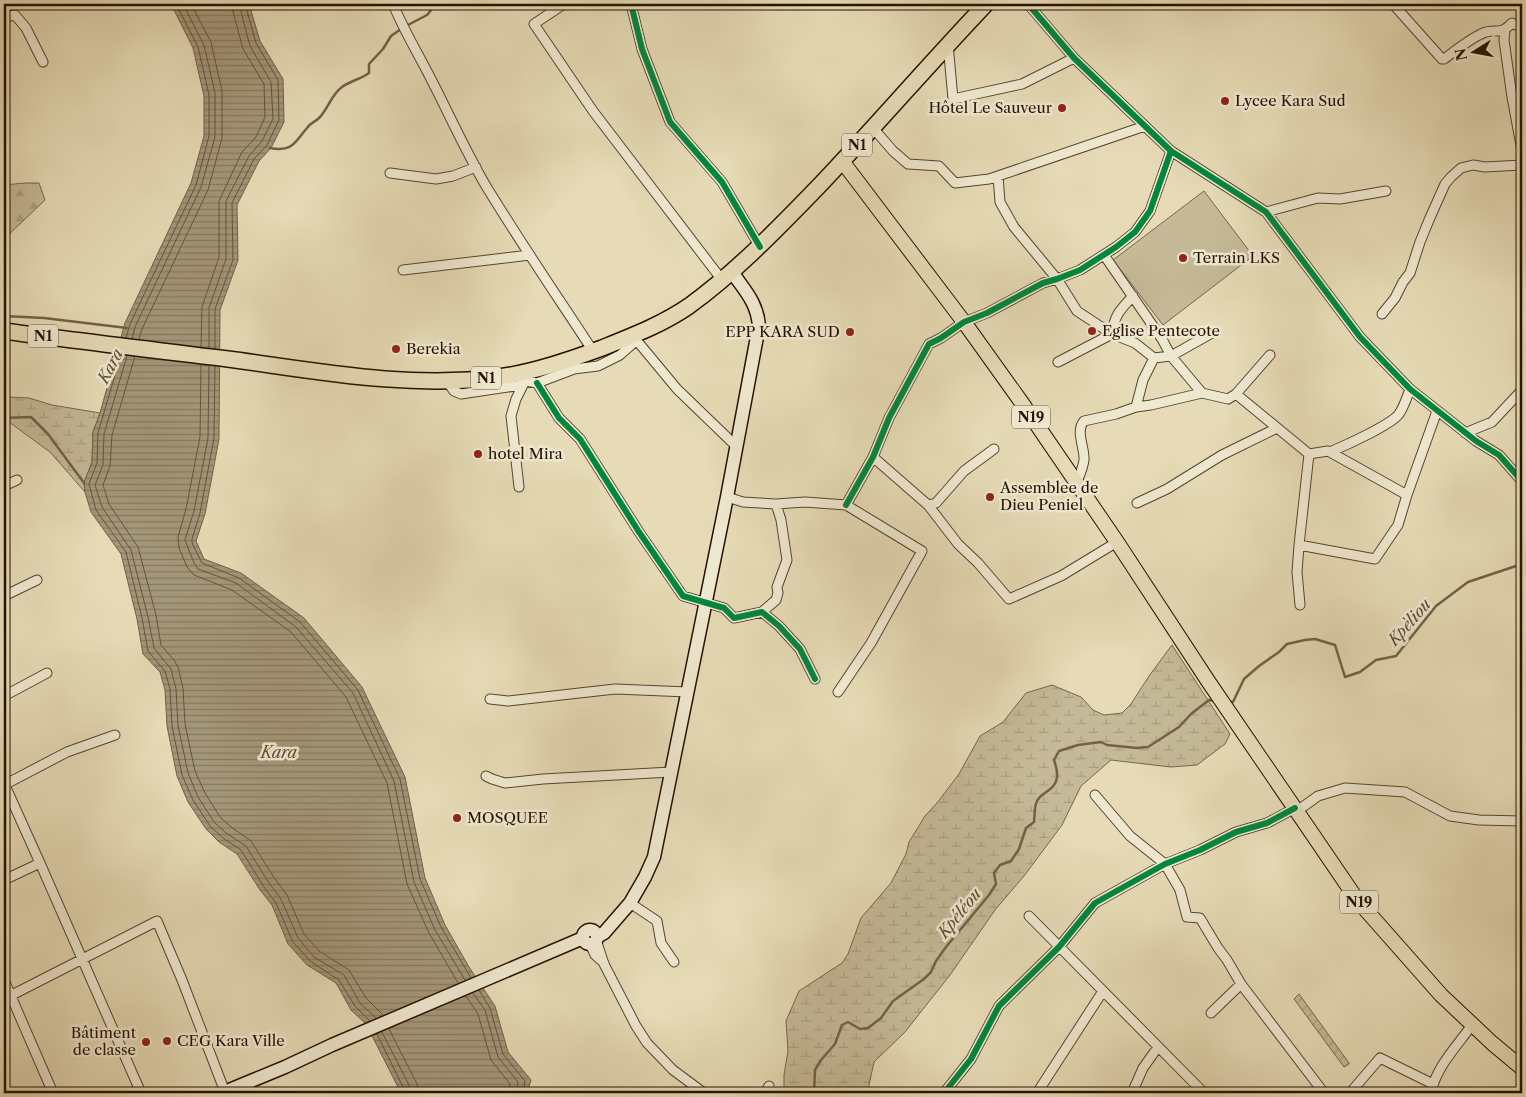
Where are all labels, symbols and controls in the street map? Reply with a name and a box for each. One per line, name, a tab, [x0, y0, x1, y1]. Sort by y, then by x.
north arrow	[1448, 28, 1498, 78]
text: N	[1451, 47, 1471, 62]
place label: Lycee Kara Sud	[1235, 91, 1346, 110]
marker: Lycee Kara Sud	[1219, 95, 1231, 107]
place label: Hôtel Le Sauveur	[928, 98, 1053, 117]
marker: Hôtel Le Sauveur	[1056, 102, 1068, 114]
road number: N1	[842, 134, 872, 156]
place label: Terrain LKS	[1193, 248, 1280, 267]
marker: Terrain LKS	[1177, 252, 1189, 264]
place label: Eglise Pentecote	[1102, 321, 1220, 340]
place label: EPP KARA SUD	[725, 322, 840, 341]
road number: N1	[28, 324, 58, 348]
marker: Eglise Pentecote	[1086, 325, 1098, 337]
marker: EPP KARA SUD	[844, 326, 856, 338]
place label: Berekia	[406, 339, 461, 358]
marker: Berekia	[390, 343, 402, 355]
water label: Kara	[92, 345, 127, 388]
road number: N1	[471, 366, 501, 389]
road number: N19	[1012, 406, 1050, 428]
place label: hotel Mira	[488, 444, 563, 463]
marker: hotel Mira	[472, 448, 484, 460]
place label: Assemblee de Dieu Peniel	[999, 478, 1098, 514]
marker: Assemblee de Dieu Peniel	[984, 491, 996, 503]
water label: Kpèliou	[1382, 594, 1435, 651]
water label: Kara	[259, 742, 298, 762]
place label: MOSQUEE	[467, 808, 548, 827]
marker: MOSQUEE	[451, 812, 463, 824]
water label: Kpéléou	[932, 884, 985, 943]
road number: N19	[1340, 890, 1378, 914]
place label: Bâtiment de classe	[71, 1023, 137, 1059]
place label: CEG Kara Ville	[177, 1031, 285, 1050]
marker: CEG Kara Ville	[161, 1035, 173, 1047]
marker: Bâtiment de classe	[140, 1036, 152, 1048]

